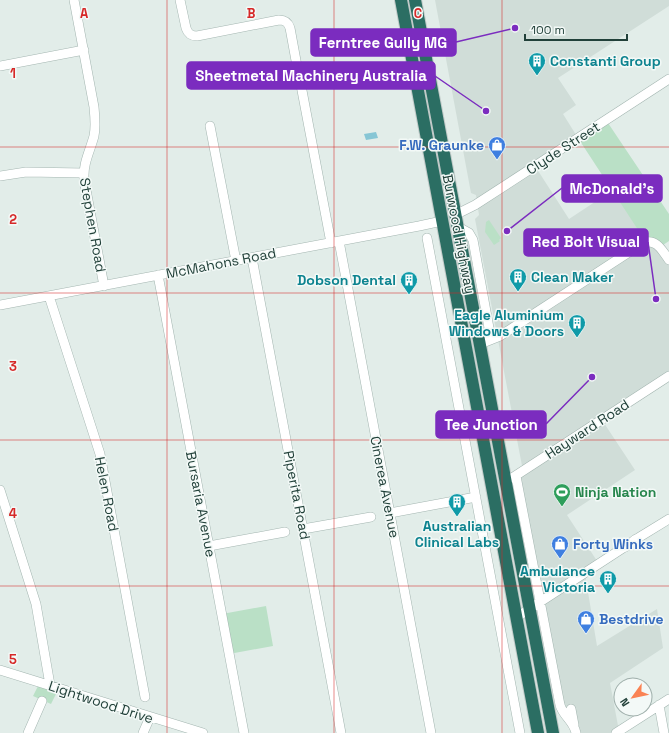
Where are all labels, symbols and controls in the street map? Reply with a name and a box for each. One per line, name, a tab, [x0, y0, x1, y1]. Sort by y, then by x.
text: A	[80, 5, 89, 22]
text: B	[247, 5, 256, 22]
text: C	[414, 5, 422, 22]
scale bar	[525, 16, 627, 42]
text: 100 m	[531, 22, 565, 38]
callout: Ferntree Gully MG	[311, 29, 456, 56]
text: Ferntree Gully MG	[319, 33, 447, 52]
building icon: Constanti Group	[527, 51, 547, 76]
place label: Constanti Group	[550, 52, 661, 70]
callout: Sheetmetal Machinery Australia	[187, 62, 435, 89]
text: 1	[10, 65, 16, 82]
text: Sheetmetal Machinery Australia	[195, 66, 427, 85]
street label: Clyde Street	[523, 117, 603, 179]
shop icon: F.W. Graunke	[487, 135, 507, 160]
place label: F.W. Graunke	[399, 136, 484, 154]
street label: Burwood Highway	[439, 173, 479, 295]
callout: McDonald's	[562, 175, 662, 202]
street label: Stephen Road	[76, 176, 110, 274]
text: McDonald's	[570, 179, 655, 198]
text: 2	[9, 211, 17, 228]
callout: Red Bolt Visual	[524, 229, 648, 256]
text: Red Bolt Visual	[532, 232, 640, 251]
street label: McMahons Road	[164, 243, 278, 283]
building icon: Clean Maker	[508, 267, 528, 292]
place label: Clean Maker	[531, 268, 614, 286]
building icon: Dobson Dental	[399, 270, 419, 295]
place label: Dobson Dental	[297, 271, 396, 289]
place label: Eagle Aluminium Windows & Doors	[449, 306, 564, 340]
building icon: Eagle Aluminium Windows & Doors	[567, 313, 587, 338]
text: 3	[9, 358, 17, 375]
street label: Hayward Road	[542, 395, 632, 463]
callout: Tee Junction	[436, 411, 546, 438]
text: Tee Junction	[444, 415, 538, 434]
street label: Cinerea Avenue	[366, 434, 404, 540]
street label: Bursaria Avenue	[182, 449, 220, 559]
street label: Piperita Road	[280, 449, 314, 541]
street label: Helen Road	[91, 455, 123, 533]
sports icon: Ninja Nation	[552, 482, 572, 507]
place label: Ninja Nation	[575, 483, 656, 501]
building icon: Australian Clinical Labs	[447, 492, 467, 517]
text: 4	[9, 505, 17, 522]
place label: Australian Clinical Labs	[415, 517, 499, 551]
shop icon: Forty Winks	[550, 534, 570, 559]
place label: Forty Winks	[573, 535, 653, 553]
place label: Ambulance Victoria	[520, 562, 595, 596]
building icon: Ambulance Victoria	[598, 569, 618, 594]
shop icon: Bestdrive	[576, 609, 596, 634]
place label: Bestdrive	[599, 610, 663, 628]
text: 5	[9, 651, 17, 668]
street label: Lightwood Drive	[46, 677, 156, 727]
north arrow	[613, 677, 653, 717]
text: N	[617, 696, 632, 709]

